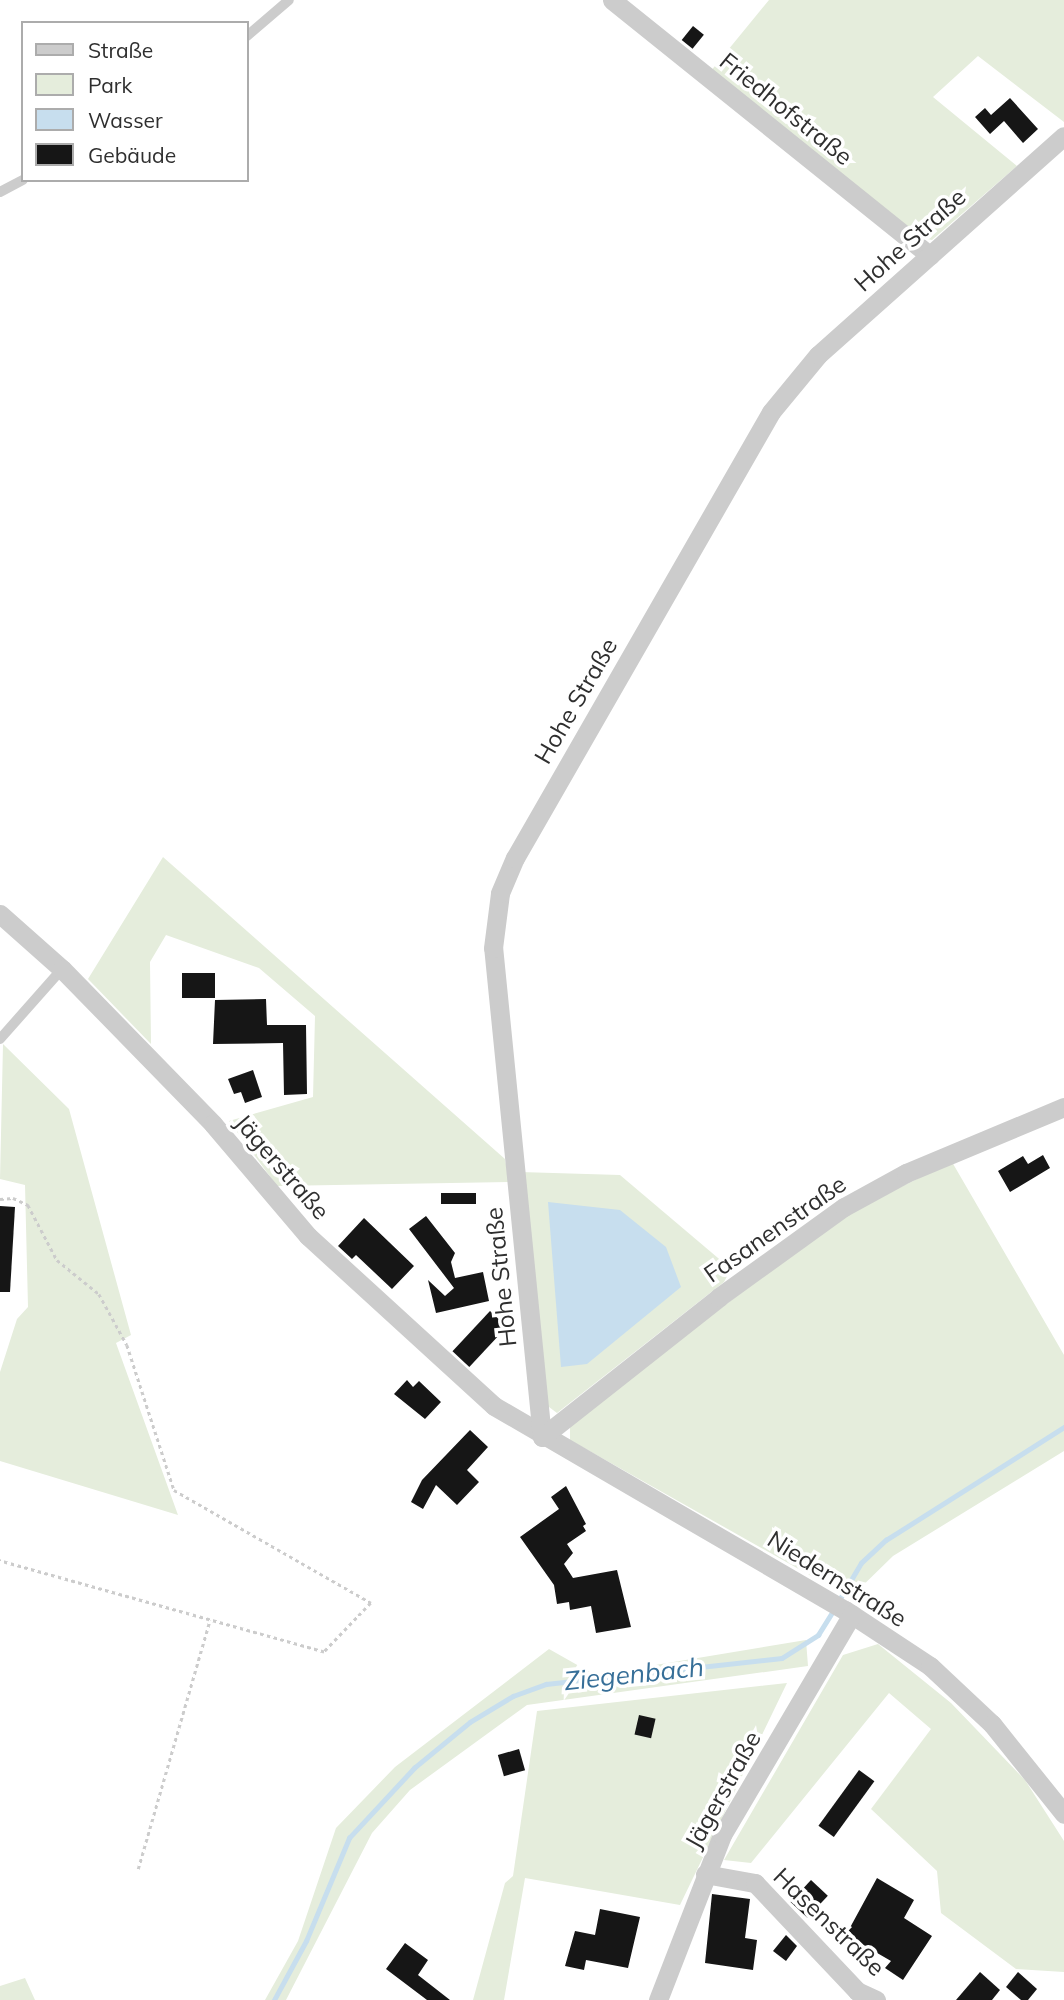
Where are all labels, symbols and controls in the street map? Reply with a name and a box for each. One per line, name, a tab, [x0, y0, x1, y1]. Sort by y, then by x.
legend	[21, 21, 248, 182]
text: Straße	[88, 37, 153, 63]
street label: Friedhofstraße	[714, 47, 858, 171]
text: Park	[88, 72, 132, 98]
text: Wasser	[88, 107, 163, 133]
text: Gebäude	[88, 142, 176, 168]
street label: Hohe Straße	[848, 182, 972, 298]
street label: Hohe Straße	[529, 633, 623, 769]
street label: Jägerstraße	[229, 1109, 335, 1225]
street label: Fasanenstraße	[699, 1169, 851, 1289]
street label: Hohe Straße	[479, 1206, 523, 1348]
street label: Niedernstraße	[762, 1525, 912, 1633]
water label: Ziegenbach	[563, 1651, 705, 1697]
street label: Jägerstraße	[679, 1726, 767, 1854]
street label: Hasenstraße	[767, 1862, 891, 1982]

